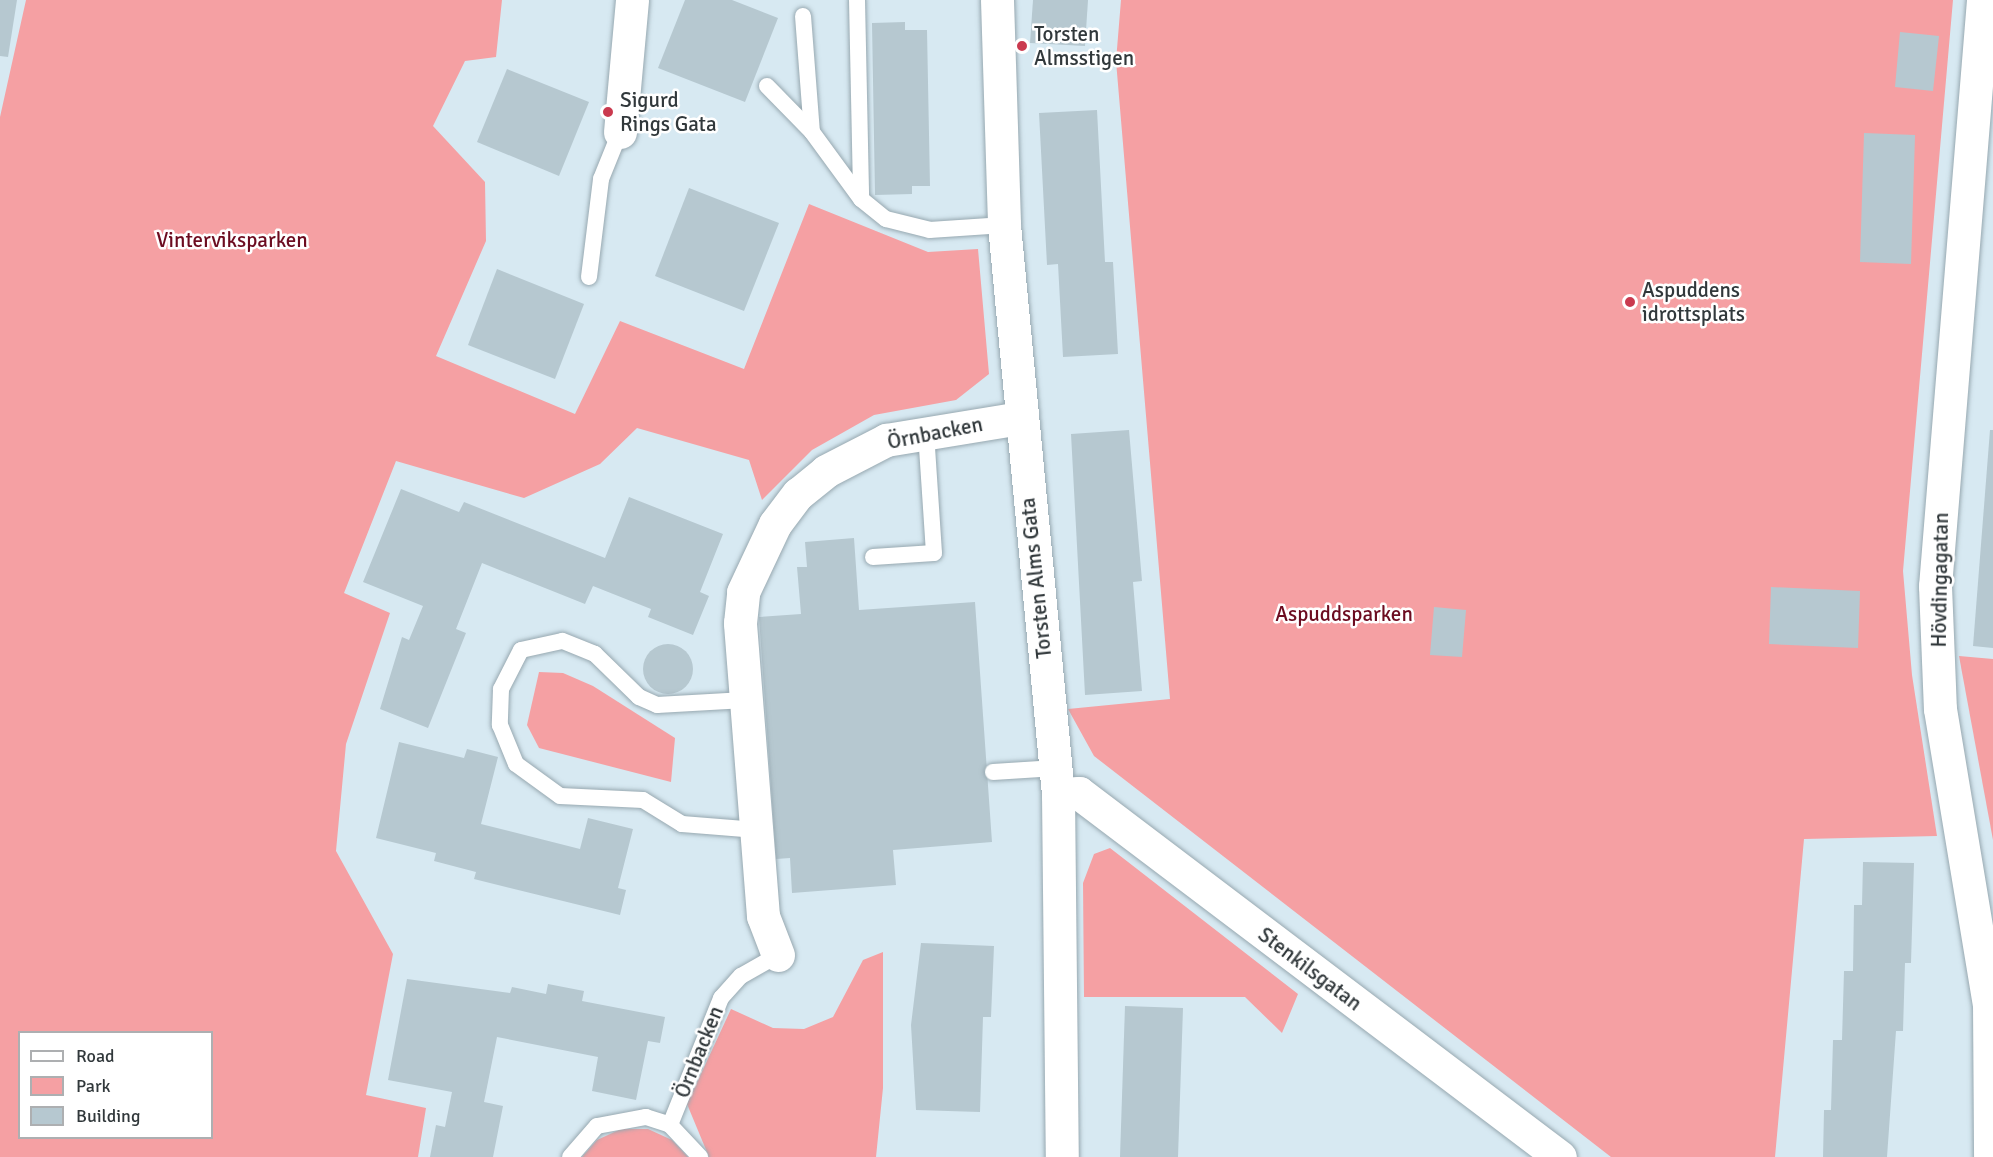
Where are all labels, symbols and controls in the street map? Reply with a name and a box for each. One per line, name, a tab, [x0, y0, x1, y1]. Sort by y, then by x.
place label: Torsten Almsstigen	[1034, 21, 1134, 71]
marker: Torsten Almsstigen	[1015, 39, 1029, 53]
place label: Sigurd Rings Gata	[620, 87, 717, 137]
marker: Sigurd Rings Gata	[601, 105, 615, 119]
park label: Vinterviksparken	[156, 227, 308, 253]
place label: Aspuddens idrottsplats	[1642, 277, 1745, 327]
marker: Aspuddens idrottsplats	[1623, 295, 1637, 309]
street label: Örnbacken	[885, 411, 985, 455]
street label: Torsten Alms Gata	[1015, 496, 1057, 660]
street label: Hövdingagatan	[1926, 512, 1954, 648]
park label: Aspuddsparken	[1275, 601, 1413, 627]
street label: Stenkilsgatan	[1253, 922, 1367, 1016]
street label: Örnbacken	[669, 1002, 729, 1102]
legend	[18, 1031, 213, 1139]
text: Road	[76, 1045, 115, 1067]
text: Park	[76, 1075, 111, 1097]
text: Building	[76, 1105, 140, 1127]

